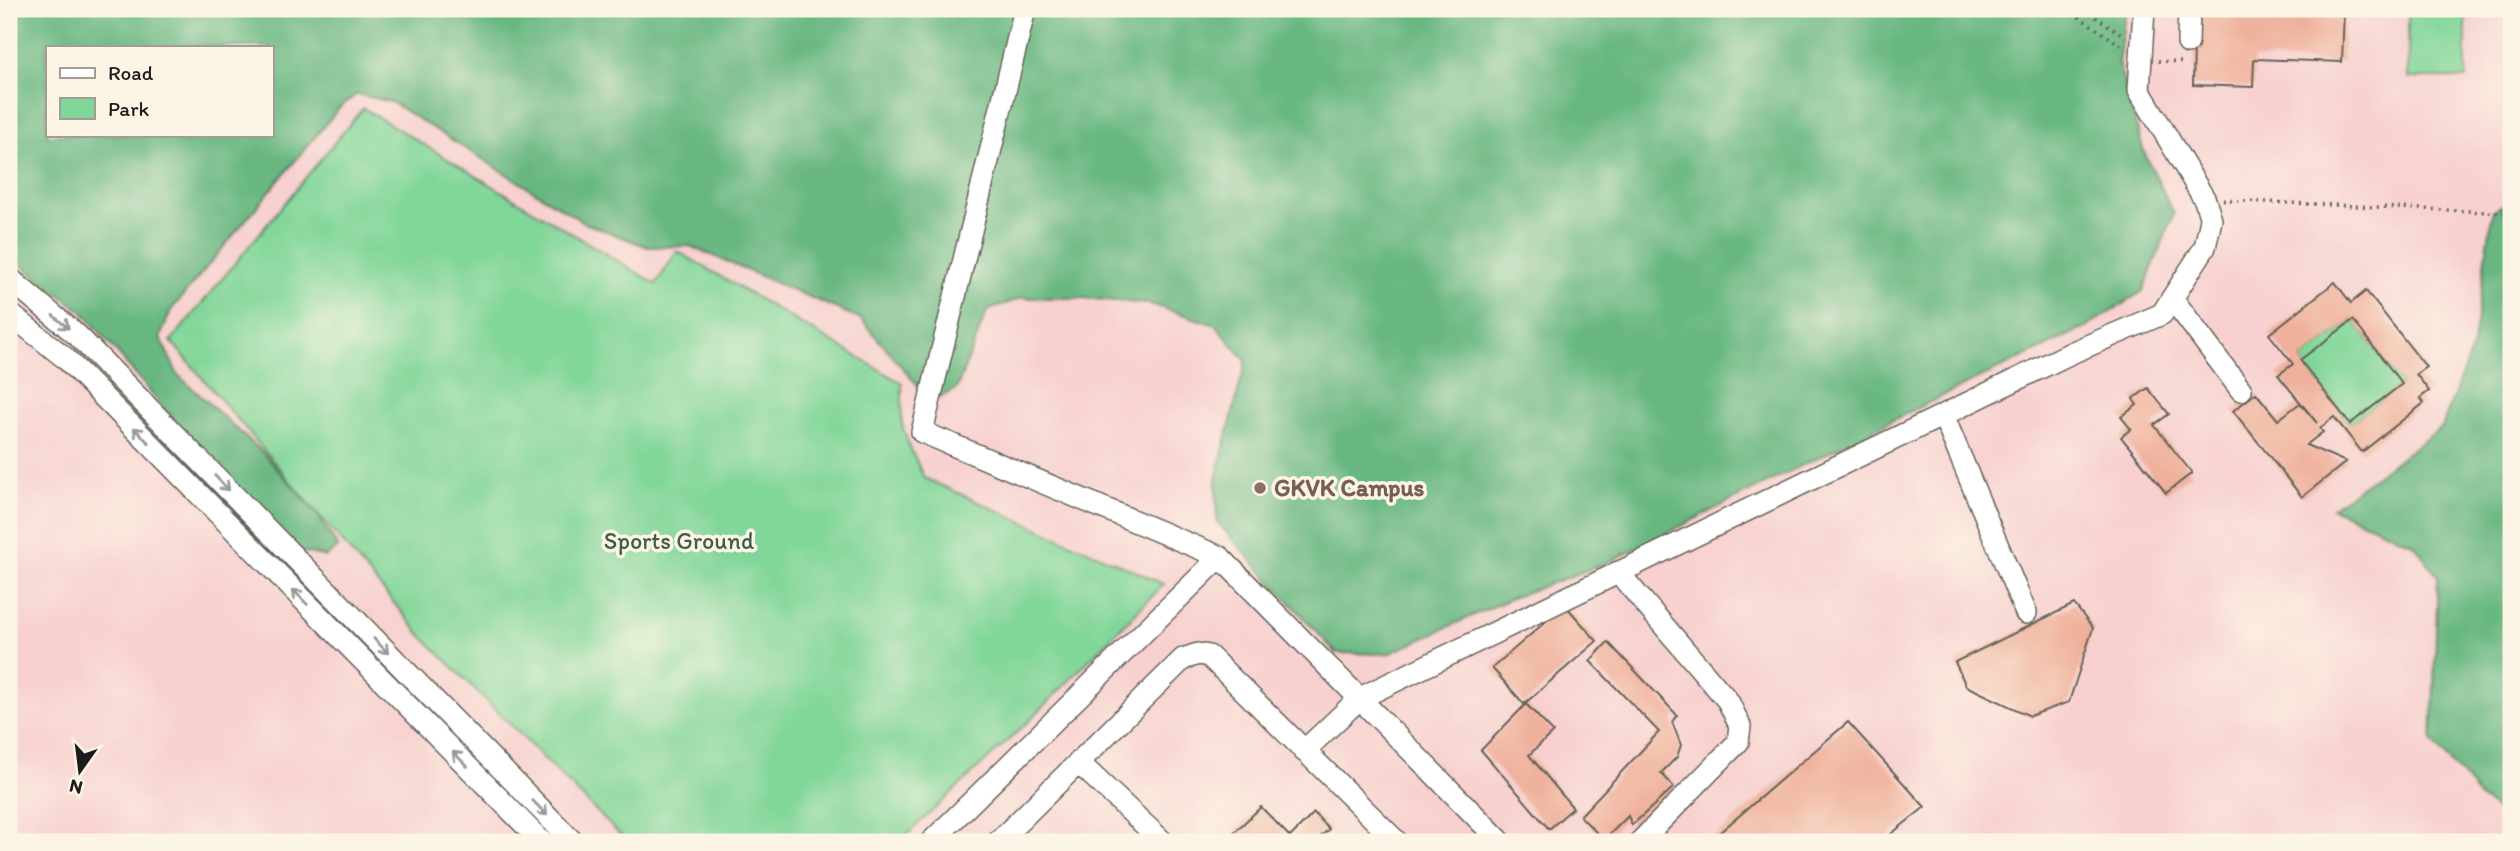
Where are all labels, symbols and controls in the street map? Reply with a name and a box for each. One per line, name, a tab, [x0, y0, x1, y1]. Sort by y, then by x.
legend	[46, 46, 273, 136]
text: Road	[108, 60, 154, 85]
text: Park	[108, 96, 150, 121]
one-way arrow	[52, 314, 70, 330]
one-way arrow	[132, 426, 149, 443]
place label: GKVK Campus	[1274, 473, 1425, 503]
one-way arrow	[213, 474, 230, 491]
marker: GKVK Campus	[1252, 480, 1268, 496]
park label: Sports Ground	[604, 526, 754, 555]
one-way arrow	[292, 588, 309, 605]
one-way arrow	[372, 637, 389, 654]
north arrow	[46, 736, 116, 806]
one-way arrow	[452, 750, 469, 767]
text: N	[67, 774, 85, 800]
one-way arrow	[531, 800, 548, 817]

